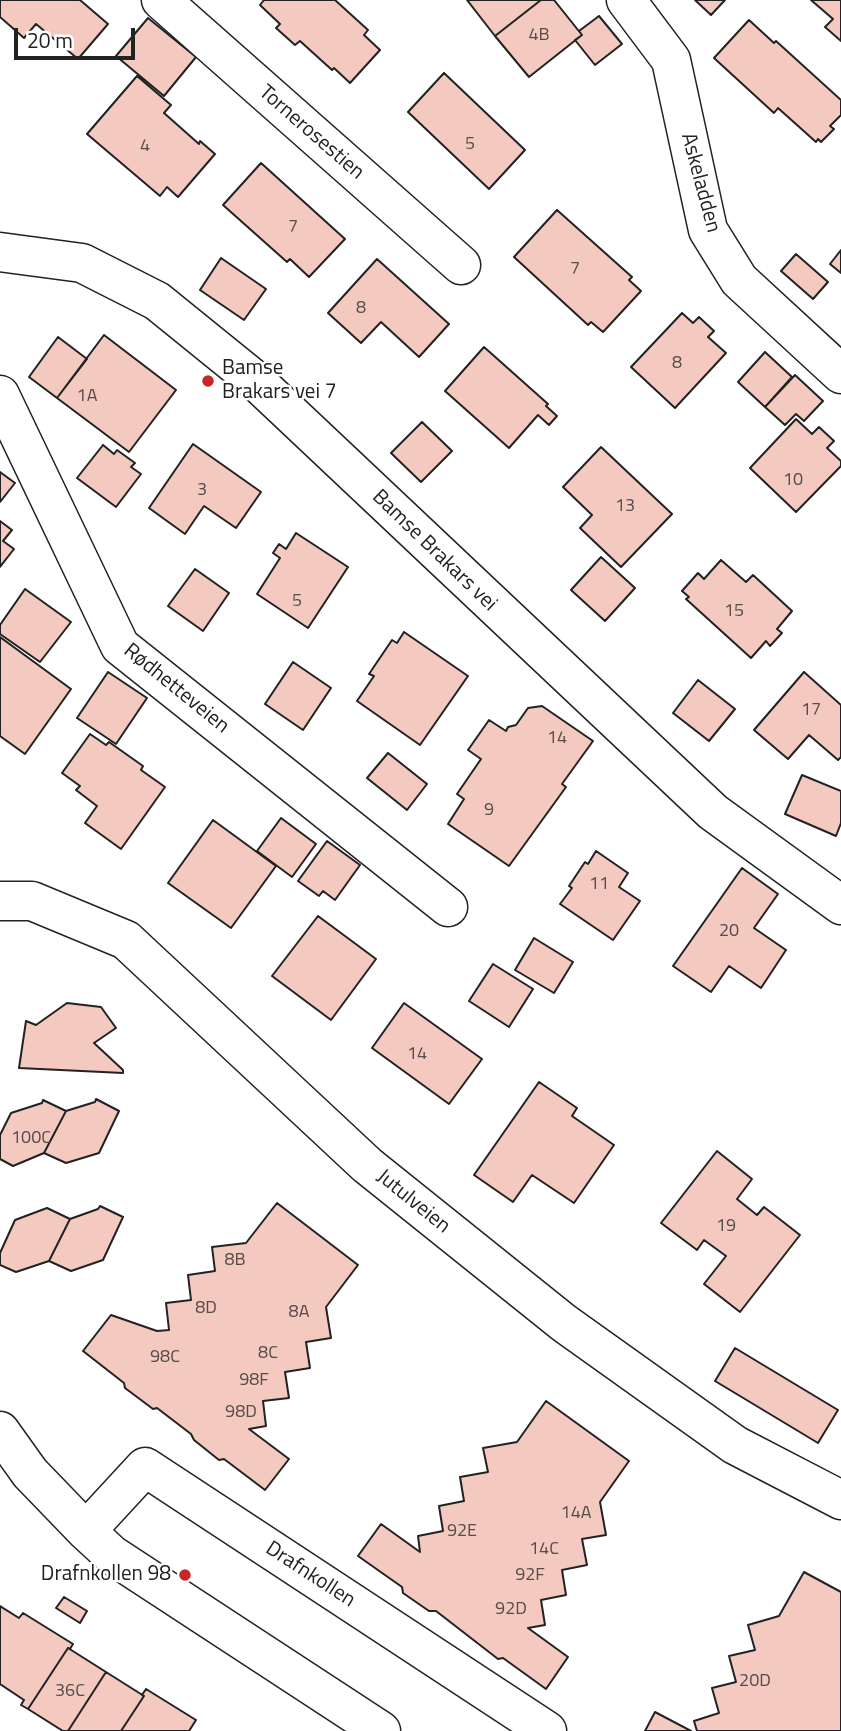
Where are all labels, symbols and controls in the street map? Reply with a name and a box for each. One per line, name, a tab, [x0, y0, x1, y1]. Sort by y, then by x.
scale bar	[18, 14, 138, 58]
text: 20 m	[27, 24, 73, 56]
house number: 4B	[528, 25, 550, 47]
street label: Tornerosestien	[253, 80, 369, 186]
street label: Askeladden	[675, 130, 725, 236]
house number: 5	[465, 134, 475, 156]
house number: 4	[140, 136, 150, 158]
house number: 7	[288, 217, 298, 239]
house number: 7	[570, 259, 580, 281]
house number: 8	[356, 298, 366, 320]
house number: 8	[672, 353, 682, 375]
place label: Bamse Brakars vei 7	[222, 356, 336, 406]
marker: Bamse Brakars vei 7	[200, 373, 216, 389]
house number: 1A	[77, 386, 97, 408]
house number: 10	[783, 470, 803, 492]
house number: 3	[197, 480, 207, 502]
street label: Bamse Brakars vei	[366, 485, 502, 617]
house number: 13	[615, 496, 635, 518]
house number: 5	[292, 591, 302, 613]
house number: 15	[724, 601, 744, 623]
street label: Rødhetteveien	[118, 639, 234, 739]
house number: 17	[801, 700, 821, 722]
house number: 14	[547, 728, 567, 750]
house number: 9	[484, 800, 494, 822]
house number: 11	[589, 874, 609, 896]
house number: 20	[719, 921, 739, 943]
house number: 14	[407, 1044, 427, 1066]
house number: 100C	[11, 1128, 51, 1150]
street label: Jutulveien	[371, 1165, 455, 1239]
house number: 19	[716, 1216, 736, 1238]
house number: 8B	[224, 1250, 246, 1272]
house number: 8D	[195, 1298, 217, 1320]
house number: 8A	[289, 1302, 309, 1324]
house number: 8C	[258, 1343, 278, 1365]
house number: 98C	[150, 1347, 180, 1369]
house number: 98F	[239, 1370, 269, 1392]
house number: 98D	[225, 1402, 257, 1424]
house number: 14A	[561, 1503, 591, 1525]
house number: 92E	[447, 1521, 477, 1543]
street label: Drafnkollen	[260, 1537, 360, 1613]
house number: 14C	[529, 1539, 559, 1561]
place label: Drafnkollen 98	[41, 1562, 171, 1588]
house number: 92F	[515, 1565, 545, 1587]
marker: Drafnkollen 98	[177, 1567, 193, 1583]
house number: 92D	[495, 1599, 527, 1621]
house number: 20D	[739, 1671, 771, 1693]
house number: 36C	[55, 1681, 85, 1703]

